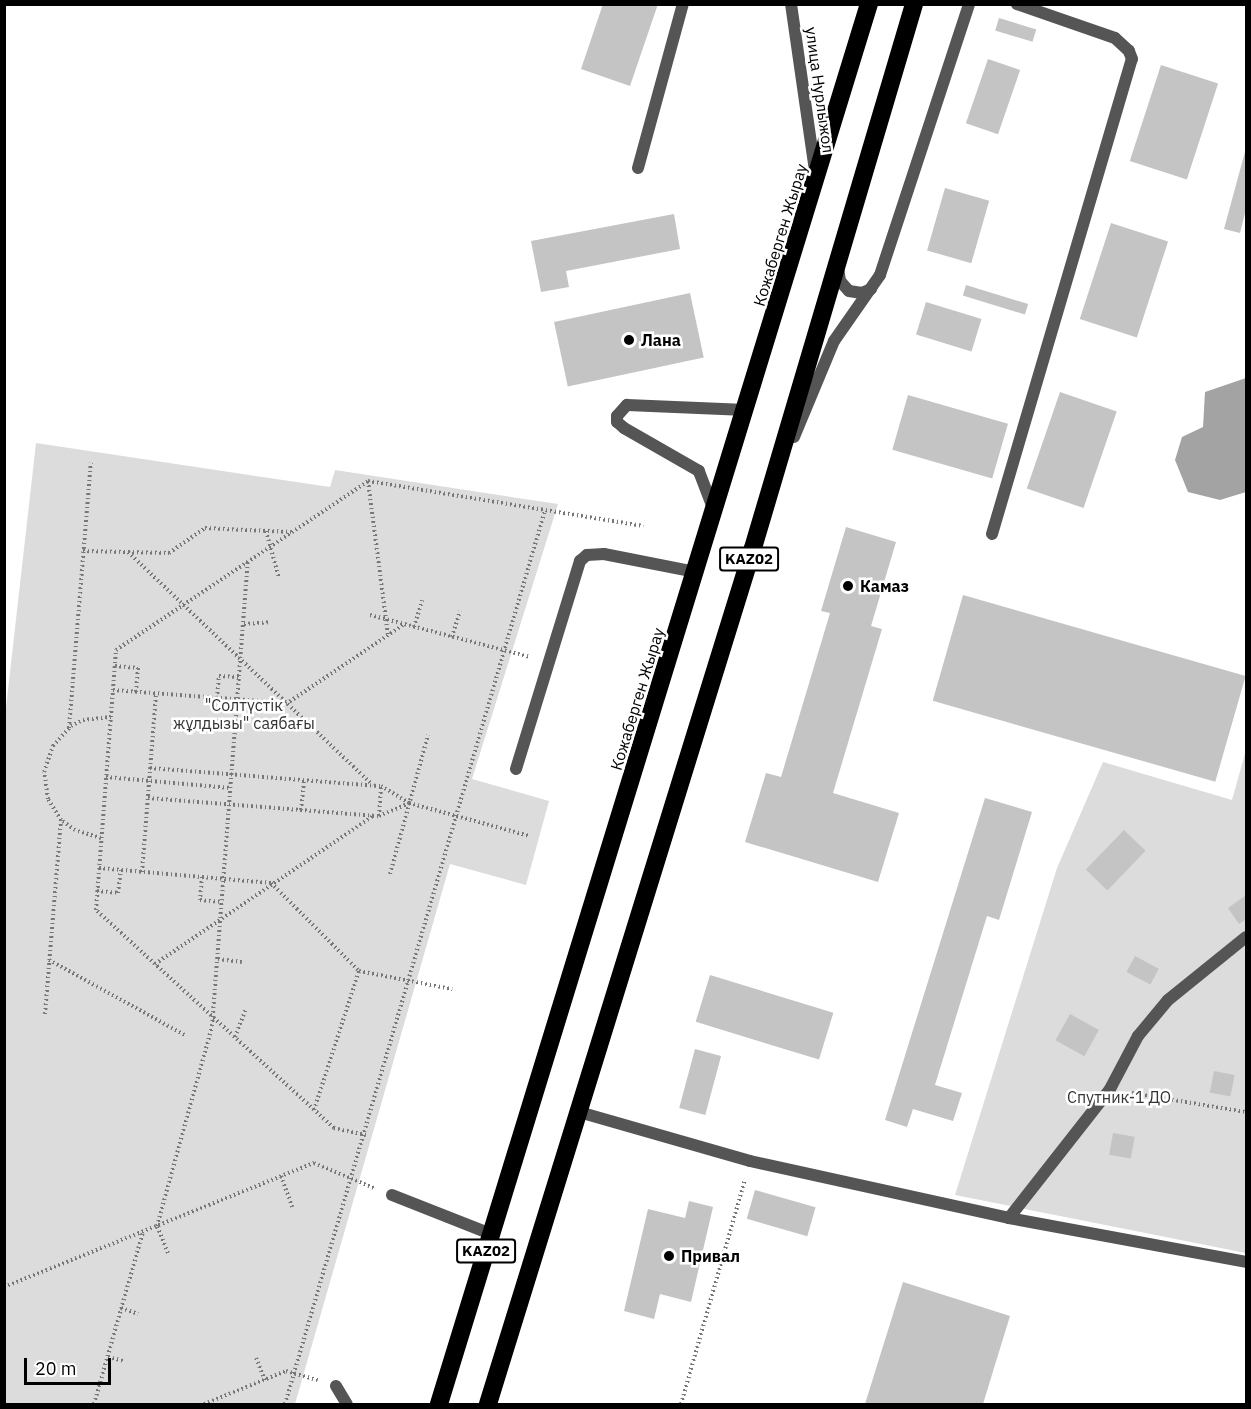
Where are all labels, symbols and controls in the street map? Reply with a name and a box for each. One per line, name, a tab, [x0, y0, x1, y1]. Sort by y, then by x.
street label: улица Нурлыжол	[802, 26, 838, 154]
street label: Кожаберген Жырау	[749, 161, 811, 309]
place label: Лана	[641, 330, 681, 350]
marker: Лана	[622, 333, 636, 347]
road number: KAZ02	[719, 547, 779, 571]
place label: Камаз	[860, 576, 909, 596]
marker: Камаз	[841, 579, 855, 593]
street label: Кожаберген Жырау	[606, 625, 668, 773]
park label: "Солтүстік жұлдызы" саябағы	[173, 695, 315, 733]
park label: Спутник-1 ДО	[1067, 1087, 1171, 1107]
road number: KAZ02	[456, 1239, 516, 1263]
place label: Привал	[681, 1246, 740, 1266]
marker: Привал	[662, 1249, 676, 1263]
scale bar	[27, 1346, 114, 1384]
text: 20 m	[35, 1357, 77, 1380]

